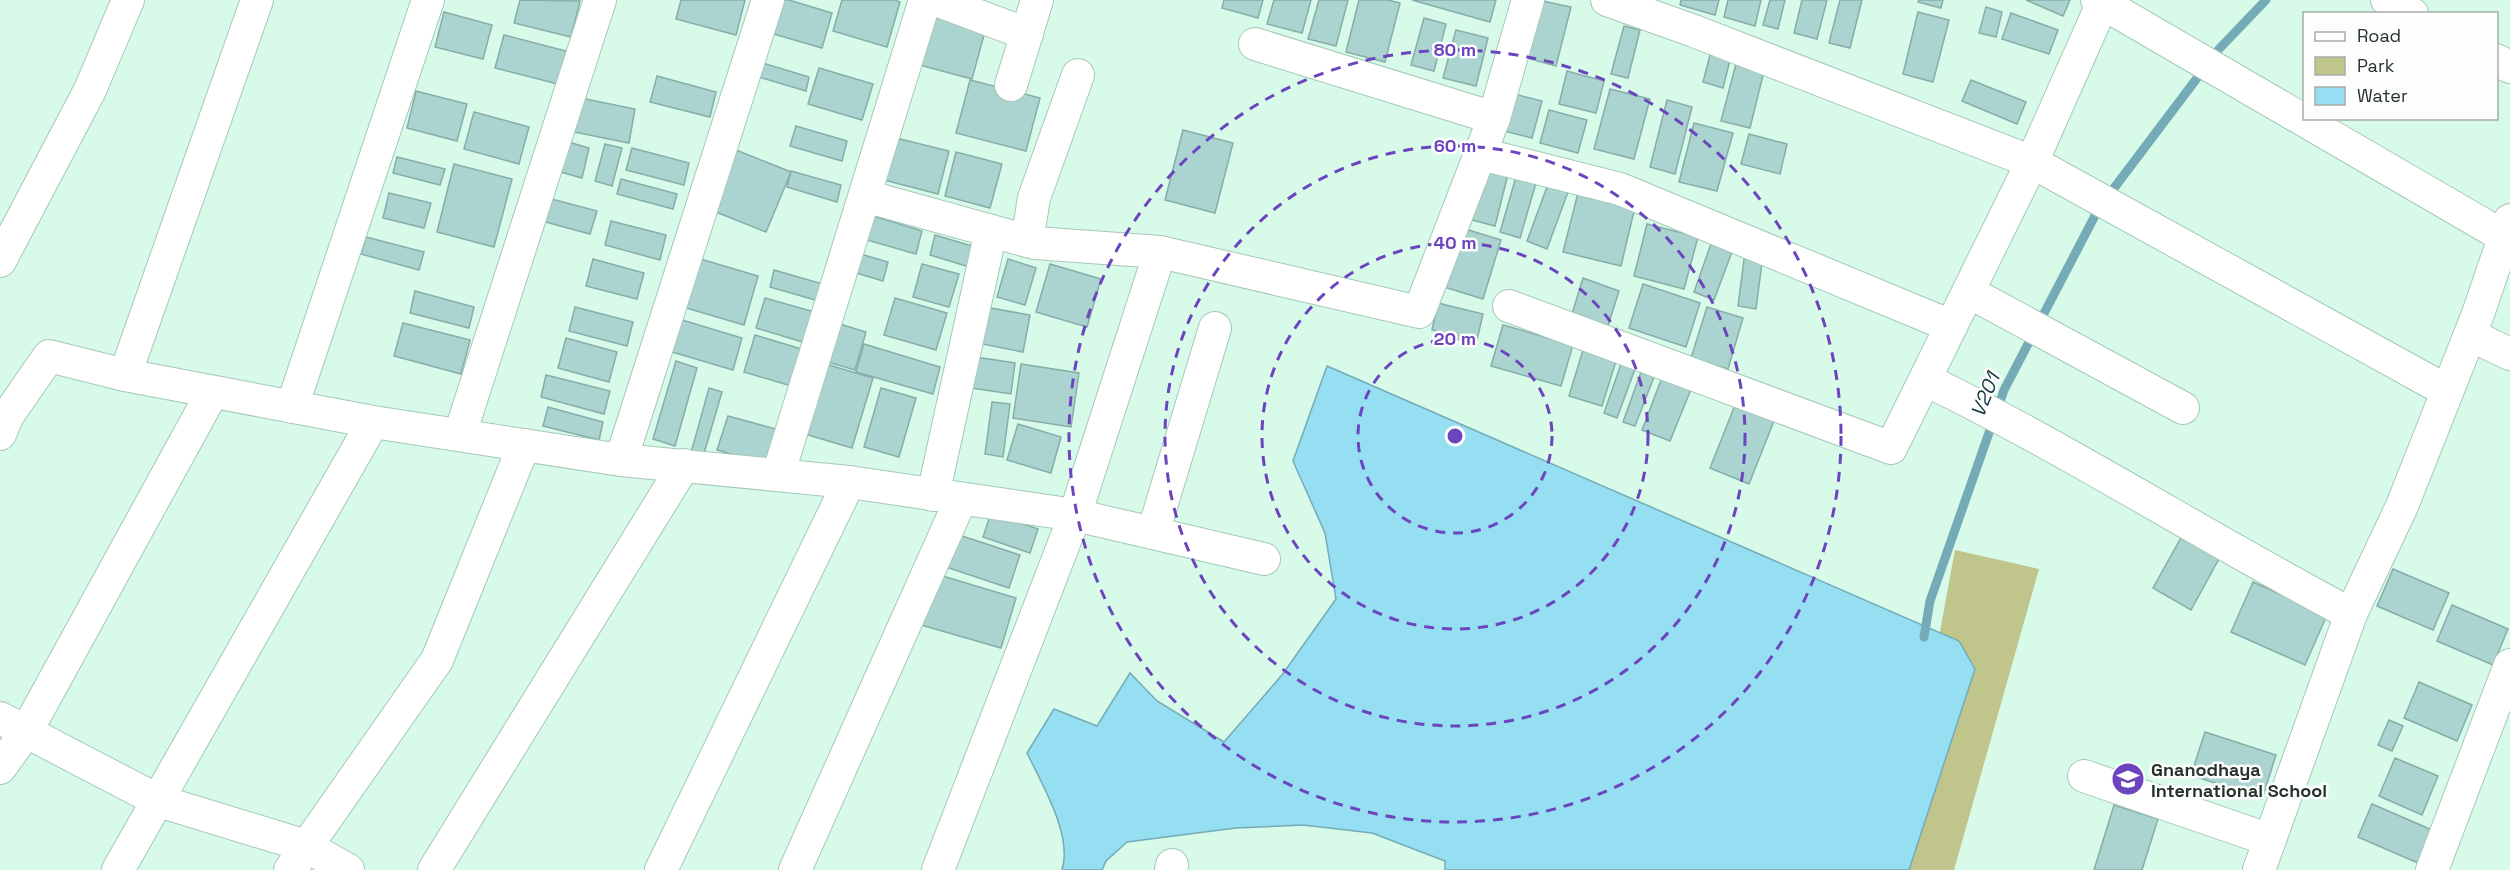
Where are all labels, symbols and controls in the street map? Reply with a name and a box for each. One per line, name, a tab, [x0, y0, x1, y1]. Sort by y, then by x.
legend	[2303, 12, 2498, 120]
text: Road	[2357, 24, 2401, 47]
text: 80 m	[1434, 38, 1476, 61]
text: Park	[2357, 54, 2395, 77]
text: Water	[2357, 84, 2408, 107]
text: 60 m	[1434, 134, 1476, 157]
text: 40 m	[1433, 231, 1477, 254]
text: 20 m	[1434, 327, 1476, 350]
water label: V201	[1964, 367, 2007, 421]
centre of rings	[1445, 426, 1465, 446]
place label: Gnanodhaya International School	[2151, 758, 2327, 802]
school or university icon: Gnanodhaya International School	[2110, 761, 2146, 797]

